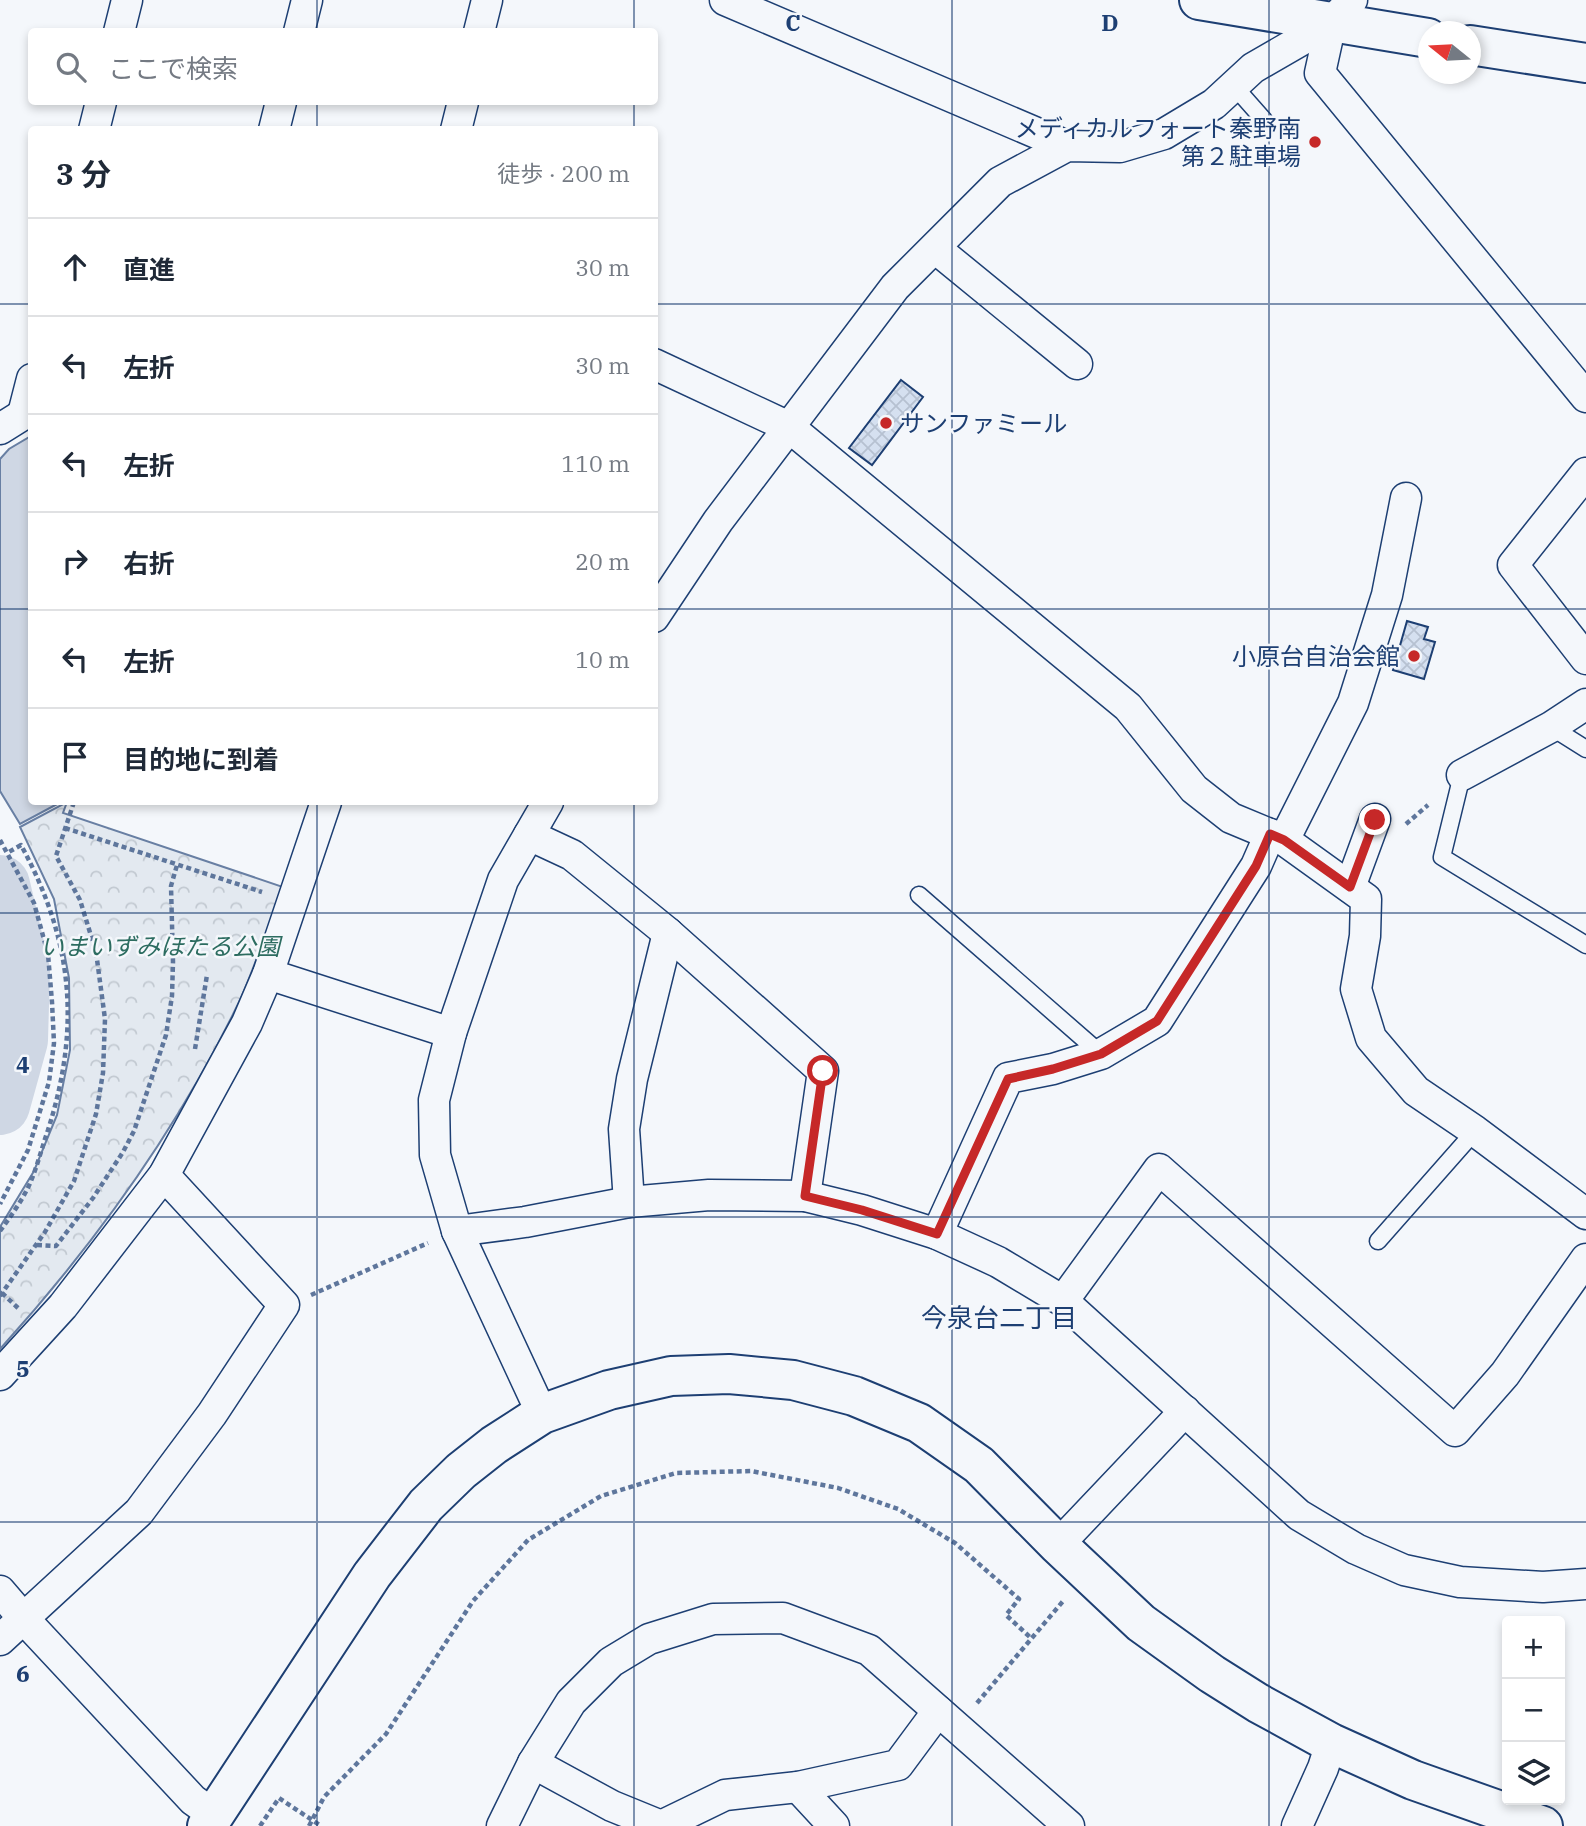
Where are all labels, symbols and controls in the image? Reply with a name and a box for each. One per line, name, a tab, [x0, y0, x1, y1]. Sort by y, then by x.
text: C	[785, 7, 801, 37]
text: D	[1101, 7, 1119, 37]
north arrow	[1418, 21, 1481, 84]
search box	[28, 28, 658, 105]
icon: search	[52, 48, 90, 86]
text: ここで検索	[108, 51, 238, 85]
place label: メディカルフォート秦野南 第２駐車場	[1015, 112, 1301, 172]
marker: メディカルフォート秦野南 第２駐車場	[1307, 134, 1323, 150]
text: 3 分	[56, 154, 111, 193]
text: 徒歩 · 200 m	[497, 158, 630, 188]
icon: ahead	[56, 248, 94, 286]
text: 直進	[123, 252, 175, 286]
text: 30 m	[575, 252, 630, 282]
icon: left	[56, 346, 94, 384]
text: 左折	[123, 350, 175, 384]
text: 30 m	[575, 350, 630, 380]
place label: サンファミール	[900, 407, 1067, 439]
marker: サンファミール	[878, 415, 894, 431]
icon: left	[56, 444, 94, 482]
text: 左折	[123, 448, 175, 482]
text: 110 m	[561, 448, 630, 478]
icon: right	[56, 542, 94, 580]
text: 右折	[123, 546, 175, 580]
text: 20 m	[575, 546, 630, 576]
icon: left	[56, 640, 94, 678]
place label: 小原台自治会館	[1232, 640, 1400, 672]
text: 左折	[123, 644, 175, 678]
text: 10 m	[575, 644, 630, 674]
marker: 小原台自治会館	[1406, 648, 1422, 664]
icon: arrive	[56, 738, 94, 776]
text: 目的地に到着	[123, 742, 279, 776]
route end	[1359, 804, 1390, 835]
park label: いまいずみほたる公園	[40, 930, 283, 962]
text: 4	[16, 1049, 30, 1079]
route start	[807, 1055, 838, 1086]
district label: 今泉台二丁目	[921, 1300, 1077, 1334]
text: 5	[16, 1353, 30, 1383]
map controls	[1502, 1616, 1565, 1805]
button: +	[1502, 1616, 1565, 1679]
text: 6	[16, 1658, 30, 1688]
button: −	[1502, 1679, 1565, 1742]
button: layers	[1502, 1742, 1565, 1805]

